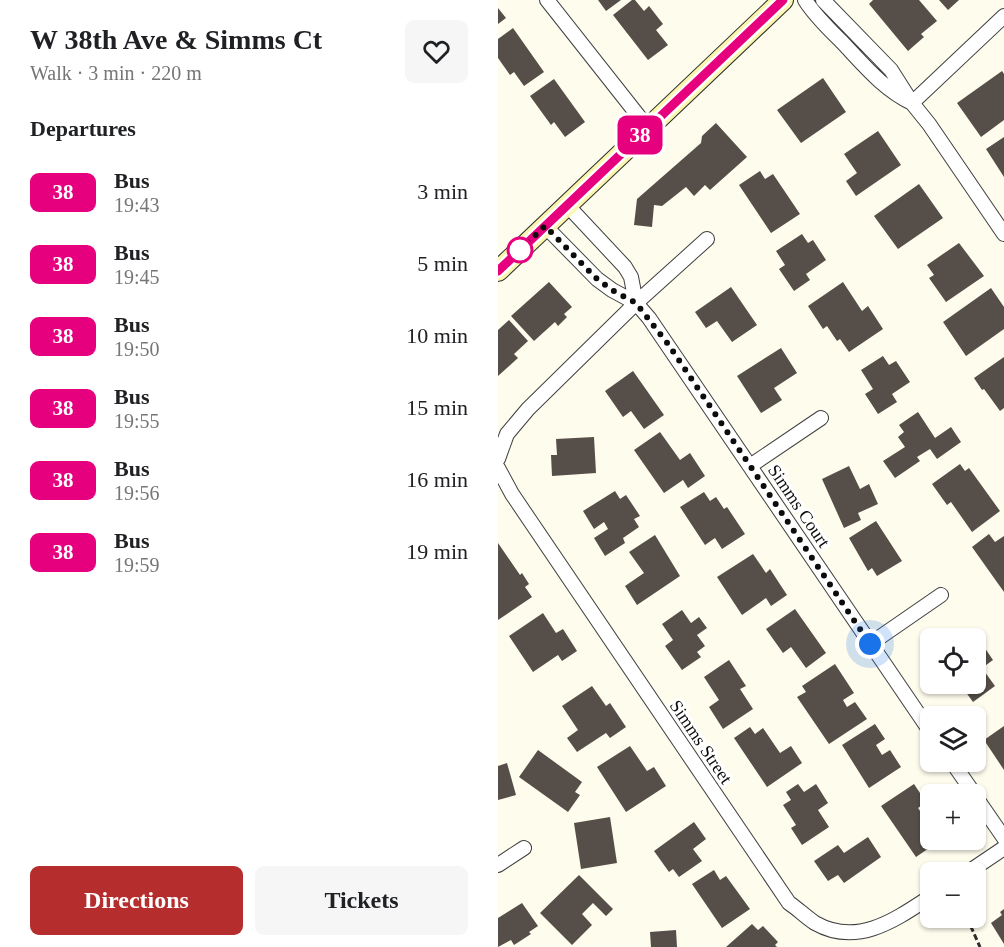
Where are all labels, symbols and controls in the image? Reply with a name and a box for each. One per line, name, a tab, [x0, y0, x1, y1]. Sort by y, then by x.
button: heart	[405, 20, 468, 83]
text: W 38th Ave & Simms Ct	[30, 24, 322, 55]
text: Walk · 3 min · 220 m	[30, 62, 202, 84]
text: Departures	[30, 116, 136, 141]
line badge: 38	[613, 116, 667, 154]
text: 38	[630, 123, 651, 147]
text: Bus	[114, 168, 149, 193]
text: 3 min	[417, 179, 468, 204]
text: 38	[53, 180, 74, 204]
text: 19:43	[114, 194, 160, 216]
unlabelled marker	[507, 237, 533, 263]
text: Bus	[114, 240, 149, 265]
text: 5 min	[417, 251, 468, 276]
text: 38	[53, 252, 74, 276]
text: 19:45	[114, 266, 160, 288]
text: Bus	[114, 312, 149, 337]
text: 10 min	[406, 323, 468, 348]
text: 38	[53, 324, 74, 348]
text: 19:50	[114, 338, 160, 360]
text: Bus	[114, 384, 149, 409]
text: 15 min	[406, 395, 468, 420]
text: 38	[53, 396, 74, 420]
text: 19:55	[114, 410, 160, 432]
text: Bus	[114, 456, 149, 481]
street label: Simms Court	[764, 461, 834, 551]
text: 16 min	[406, 467, 468, 492]
text: 38	[53, 468, 74, 492]
text: 19:56	[114, 482, 160, 504]
text: Bus	[114, 528, 149, 553]
text: 19 min	[406, 539, 468, 564]
text: 38	[53, 540, 74, 564]
text: 19:59	[114, 554, 160, 576]
map controls	[920, 628, 986, 928]
button: locate	[920, 628, 986, 694]
your location	[855, 629, 885, 659]
street label: Simms Street	[666, 696, 736, 788]
button: layers	[920, 706, 986, 772]
button: +	[920, 784, 986, 850]
button: −	[920, 862, 986, 928]
button: Directions	[30, 866, 243, 935]
button: Tickets	[255, 866, 468, 935]

